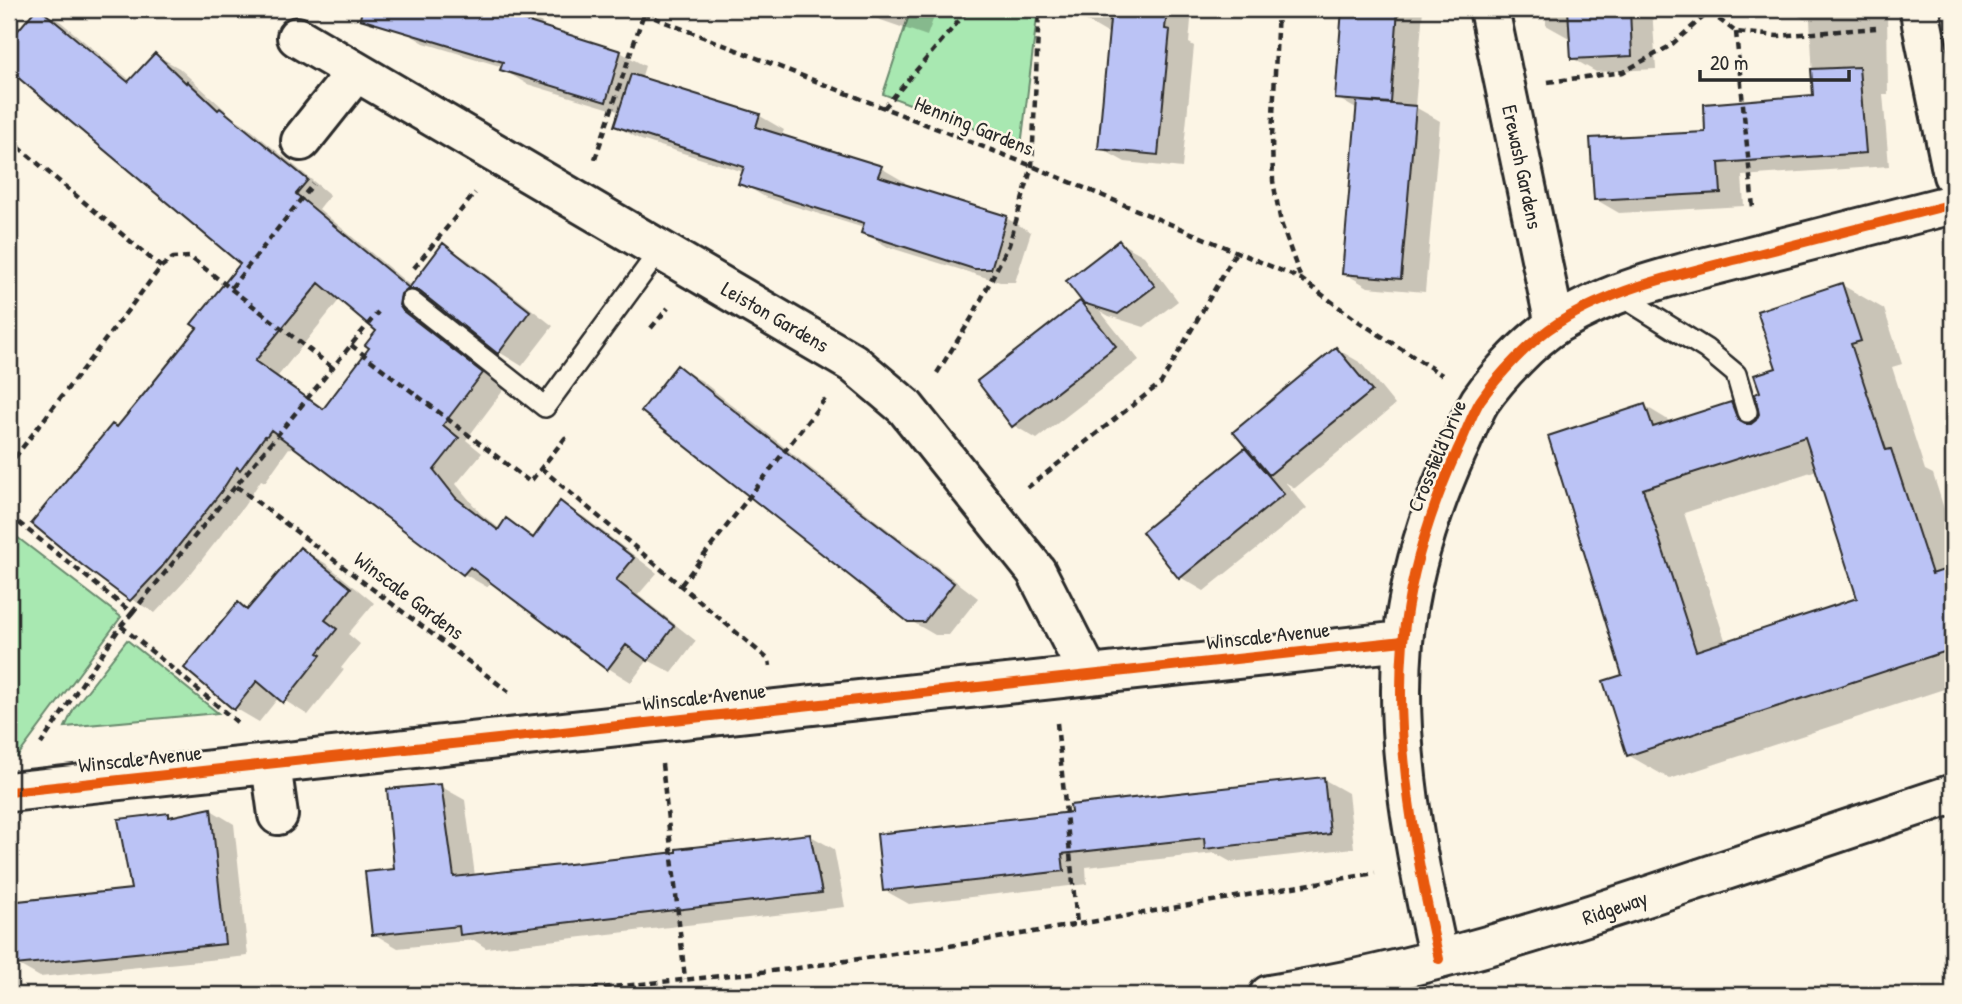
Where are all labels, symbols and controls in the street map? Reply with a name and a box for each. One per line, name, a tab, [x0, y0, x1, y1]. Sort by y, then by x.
scale bar	[1700, 38, 1848, 82]
text: 20 m	[1710, 48, 1748, 77]
street label: Henning Gardens	[910, 88, 1038, 163]
street label: Erewash Gardens	[1495, 102, 1550, 232]
street label: Leiston Gardens	[716, 274, 834, 359]
street label: Crossfield Drive	[1400, 395, 1473, 516]
street label: Winscale Gardens	[348, 545, 470, 647]
street label: Winscale Avenue	[1205, 615, 1331, 656]
street label: Winscale Avenue	[641, 676, 767, 717]
street label: Winscale Avenue	[77, 738, 203, 779]
street label: Ridgeway	[1578, 883, 1651, 932]

